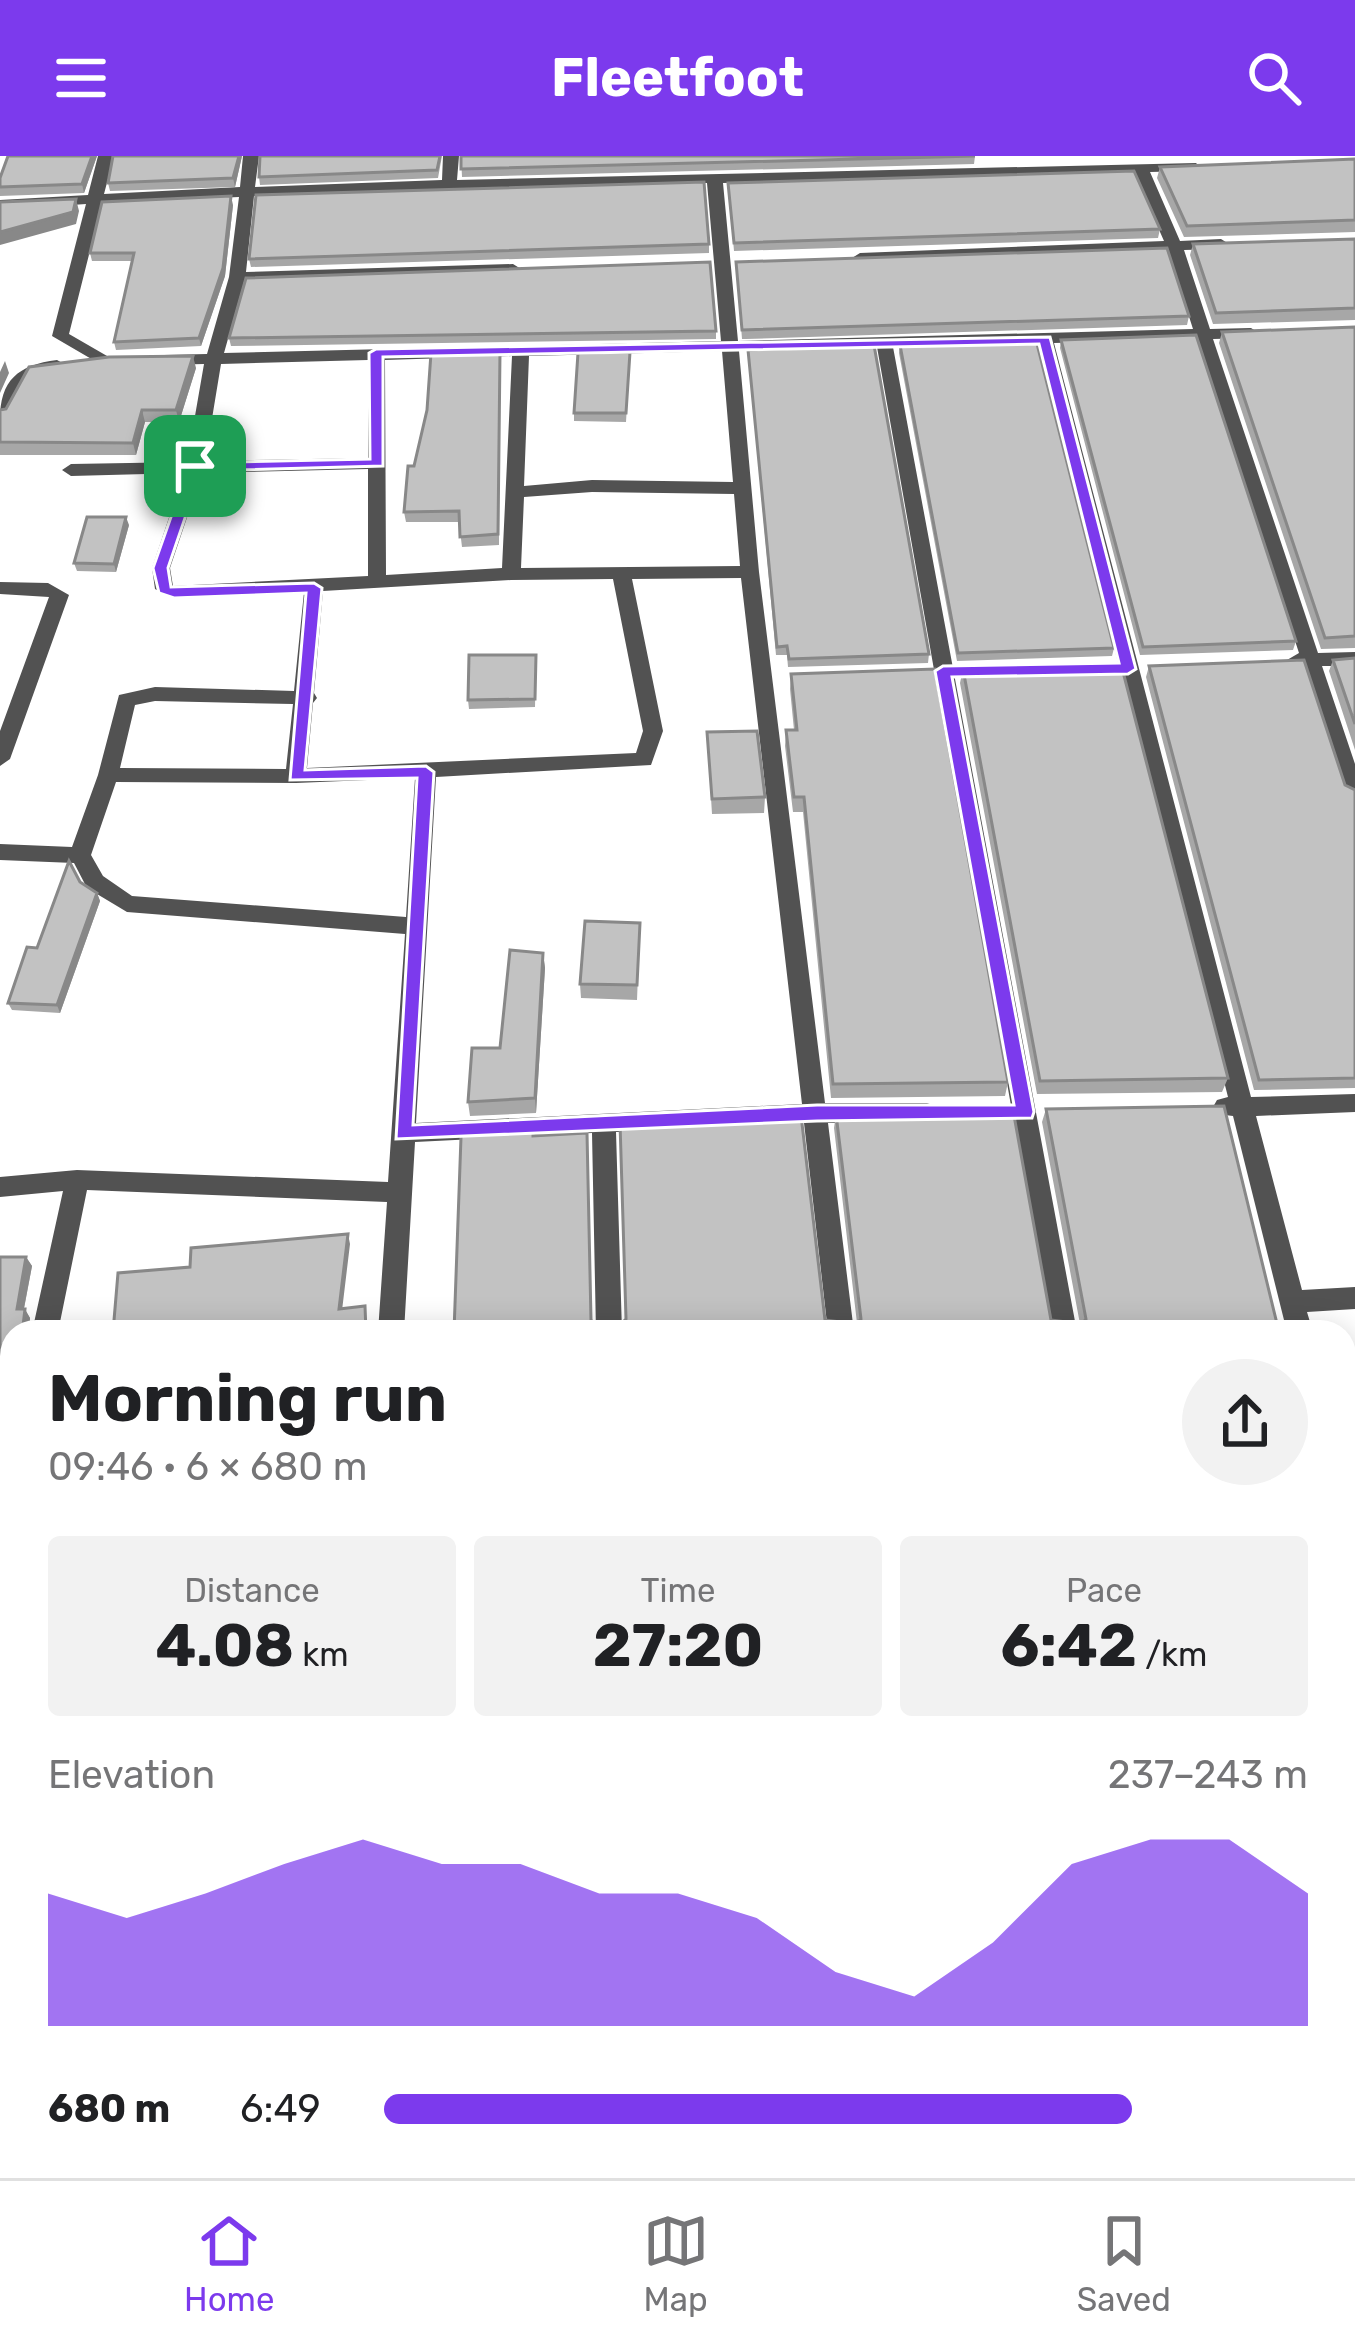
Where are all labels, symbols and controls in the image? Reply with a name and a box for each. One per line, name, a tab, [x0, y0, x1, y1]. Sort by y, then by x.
icon: menu	[48, 45, 114, 111]
icon: search	[1241, 45, 1307, 111]
text: Fleetfoot	[551, 46, 804, 110]
pin	[144, 415, 246, 517]
icon: arrive	[162, 433, 228, 499]
text: Morning run	[48, 1359, 447, 1438]
button: share	[1182, 1359, 1308, 1485]
text: 09:46 · 6 × 680 m	[48, 1444, 367, 1490]
text: Distance	[184, 1571, 320, 1610]
text: Time	[641, 1571, 715, 1610]
text: Pace	[1066, 1571, 1142, 1610]
text: 4.08	[155, 1610, 294, 1681]
text: 27:20	[593, 1610, 763, 1681]
text: 6:42	[1001, 1610, 1137, 1681]
text: km	[294, 1635, 349, 1674]
text: /km	[1137, 1635, 1207, 1674]
text: Elevation	[48, 1752, 215, 1798]
text: 237–243 m	[1108, 1752, 1308, 1798]
text: 680 m	[48, 2086, 170, 2132]
text: 6:49	[240, 2086, 321, 2132]
tab: Home	[184, 2208, 274, 2319]
tab: Map	[643, 2208, 709, 2319]
tab: Saved	[1077, 2208, 1171, 2319]

